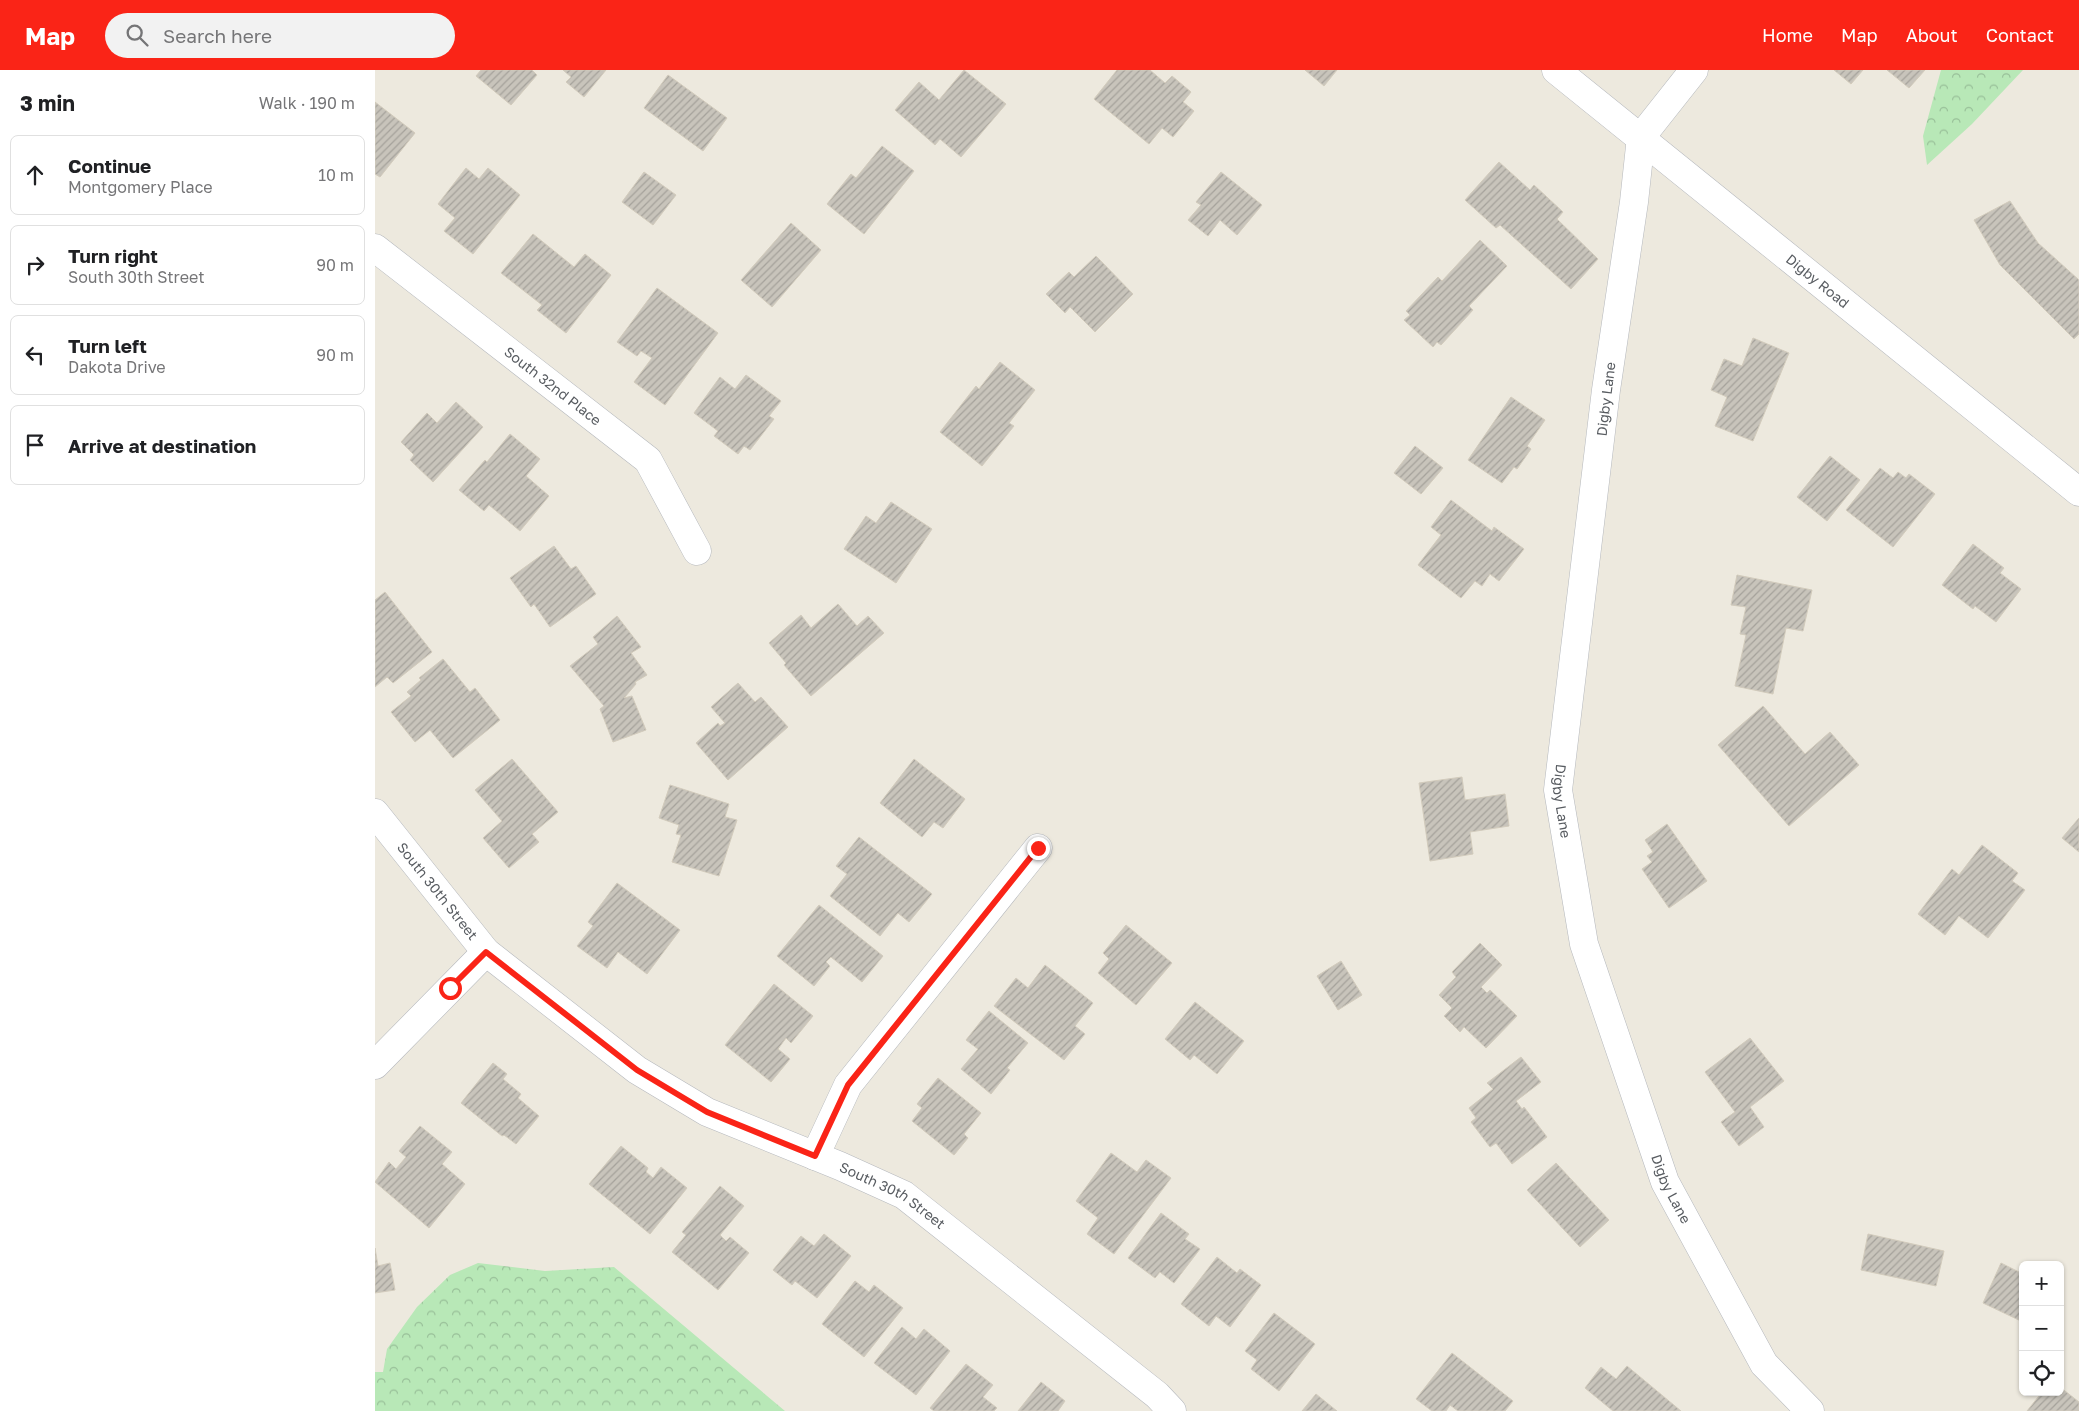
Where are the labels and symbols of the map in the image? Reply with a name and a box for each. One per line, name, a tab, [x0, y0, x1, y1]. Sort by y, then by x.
street label: Digby Road	[1783, 250, 1853, 311]
street label: South 32nd Place	[501, 343, 605, 429]
street label: Digby Lane	[1593, 361, 1618, 437]
street label: Digby Lane	[1549, 763, 1575, 839]
route end	[1027, 837, 1050, 860]
street label: South 30th Street	[394, 839, 482, 943]
route start	[439, 977, 462, 1000]
street label: Digby Lane	[1648, 1152, 1695, 1226]
street label: South 30th Street	[837, 1158, 949, 1232]

